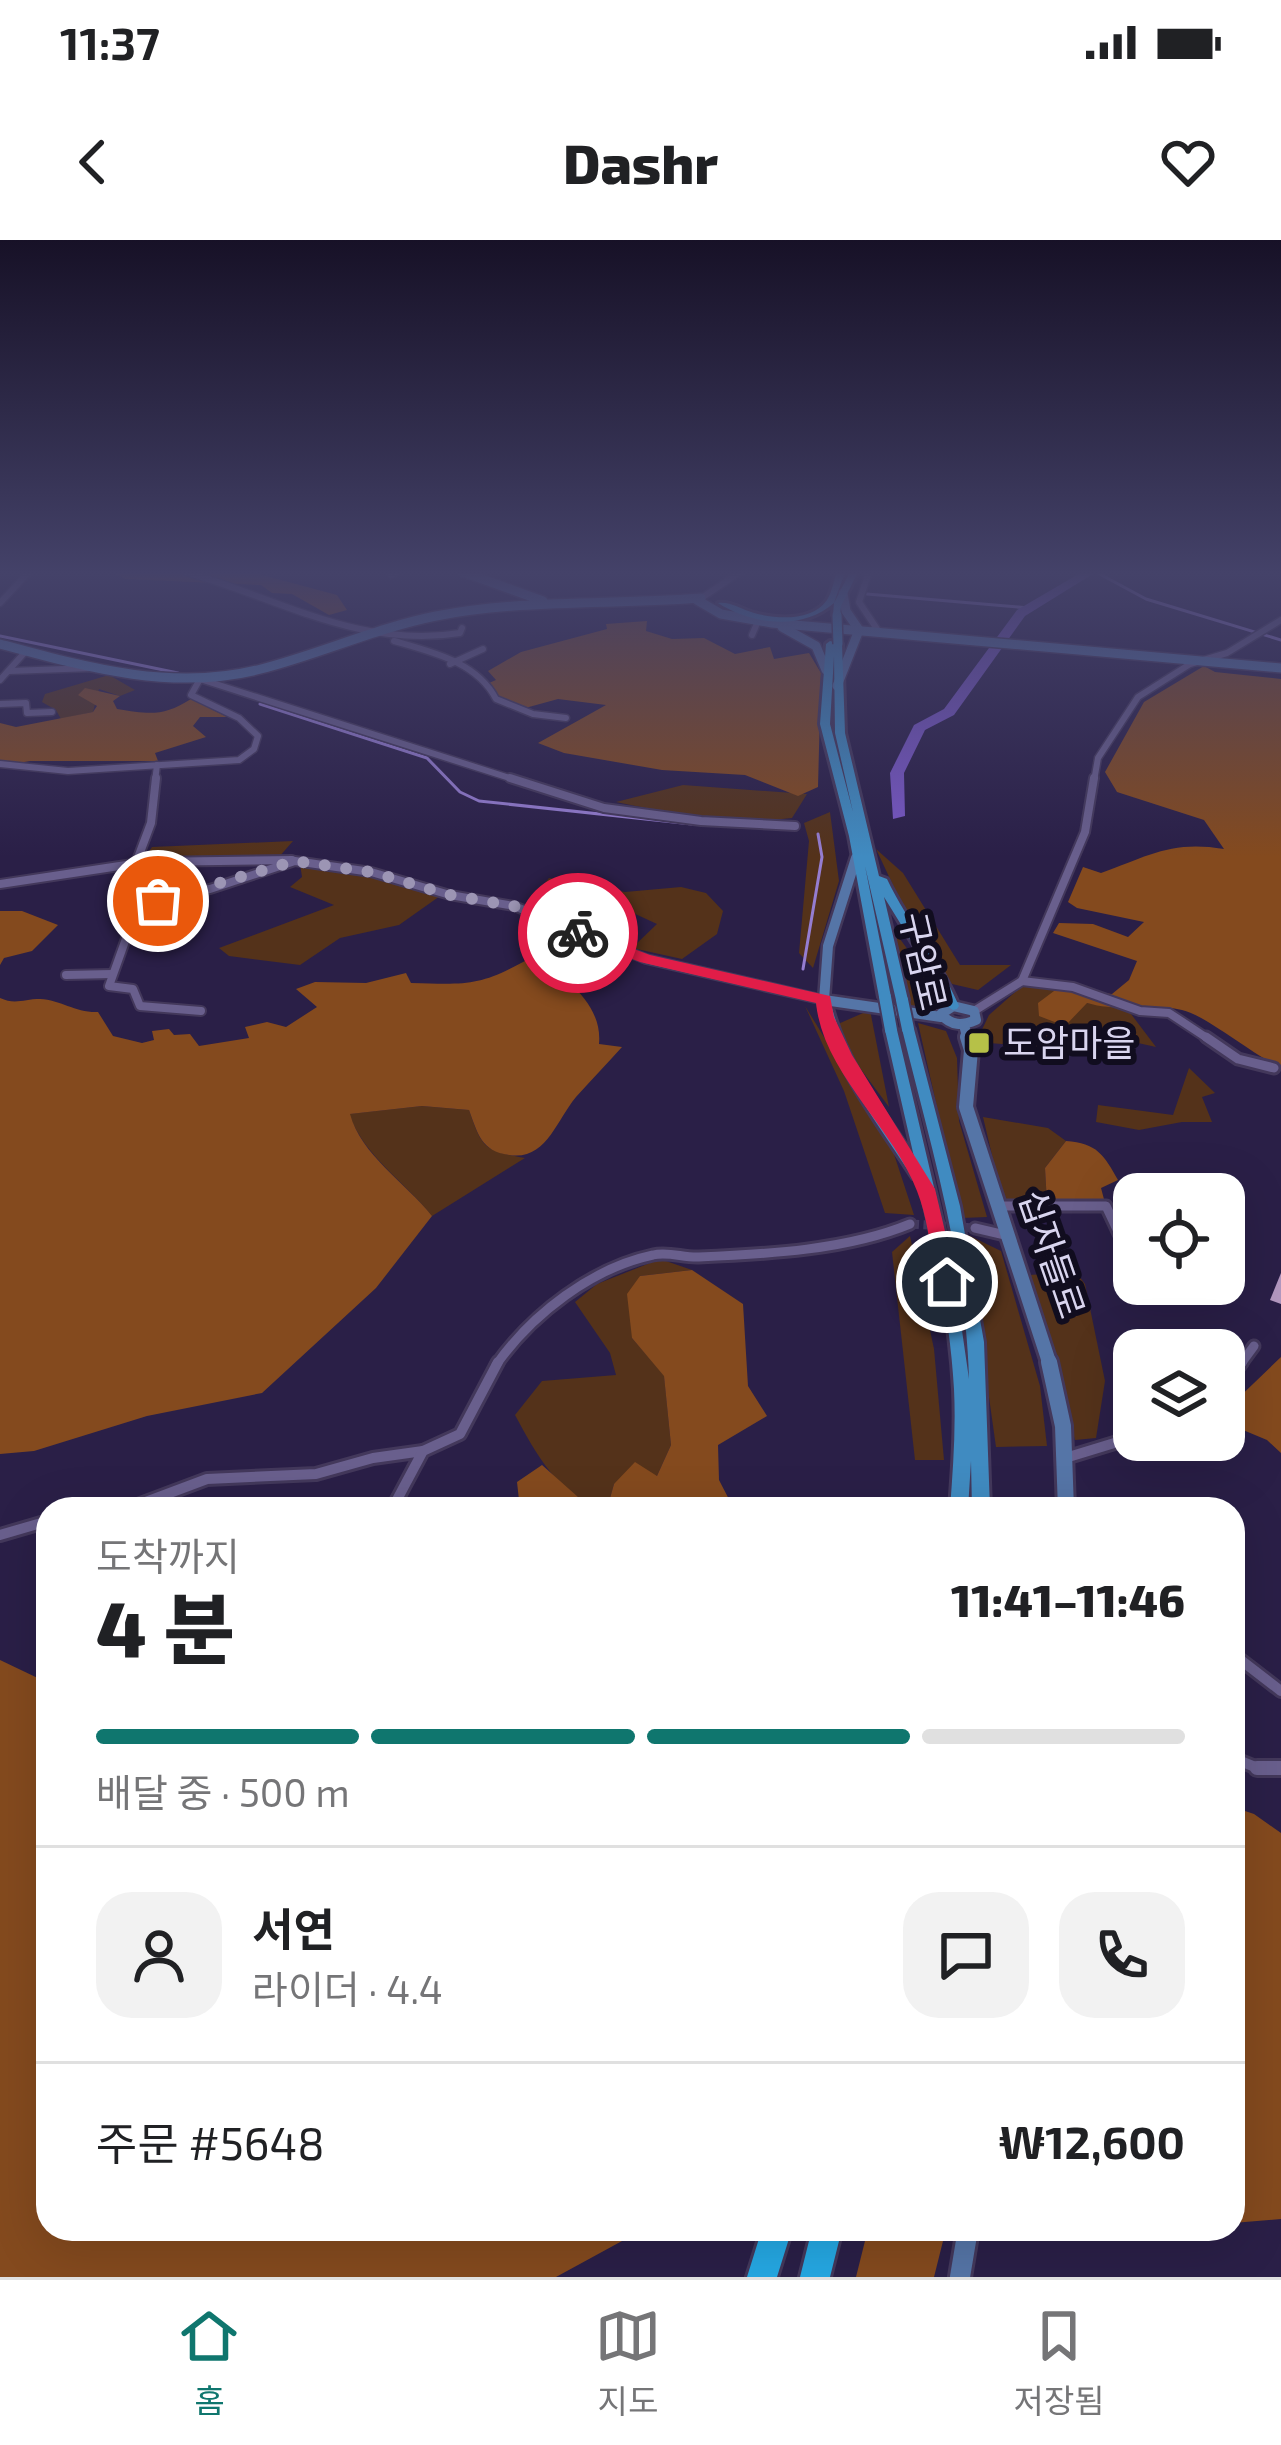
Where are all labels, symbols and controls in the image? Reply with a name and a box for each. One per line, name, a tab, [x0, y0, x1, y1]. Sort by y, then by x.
text: 11:37	[60, 15, 160, 69]
icon: back	[60, 129, 126, 195]
icon: heart	[1155, 129, 1221, 195]
text: Dashr	[563, 130, 718, 195]
pin	[107, 850, 209, 952]
icon: bag	[125, 868, 191, 934]
courier	[518, 873, 638, 993]
icon: bike	[545, 900, 611, 966]
street label: 구암로	[892, 907, 957, 1014]
place label: 도암마을	[1003, 1020, 1135, 1063]
marker: 도암마을	[966, 1030, 992, 1056]
map controls	[1113, 1173, 1245, 1461]
button: locate	[1113, 1173, 1245, 1305]
street label: 십자들로	[1012, 1184, 1095, 1323]
pin	[896, 1231, 998, 1333]
icon: home	[914, 1249, 980, 1315]
button: layers	[1113, 1329, 1245, 1461]
text: 도착까지	[96, 1532, 240, 1579]
text: 11:41–11:46	[951, 1572, 1185, 1626]
text: 4 분	[96, 1580, 235, 1674]
text: 배달 중 · 500 m	[96, 1768, 350, 1815]
button: person	[96, 1892, 222, 2018]
button: chat	[903, 1892, 1029, 2018]
button: phone	[1059, 1892, 1185, 2018]
text: 서연	[252, 1901, 335, 1955]
text: 라이더 · 4.4	[252, 1965, 443, 2012]
text: ₩12,600	[999, 2114, 1185, 2168]
text: 주문 #5648	[96, 2115, 325, 2169]
tab: 홈	[176, 2303, 242, 2423]
tab: 지도	[595, 2303, 661, 2423]
tab: 저장됨	[1014, 2303, 1105, 2423]

